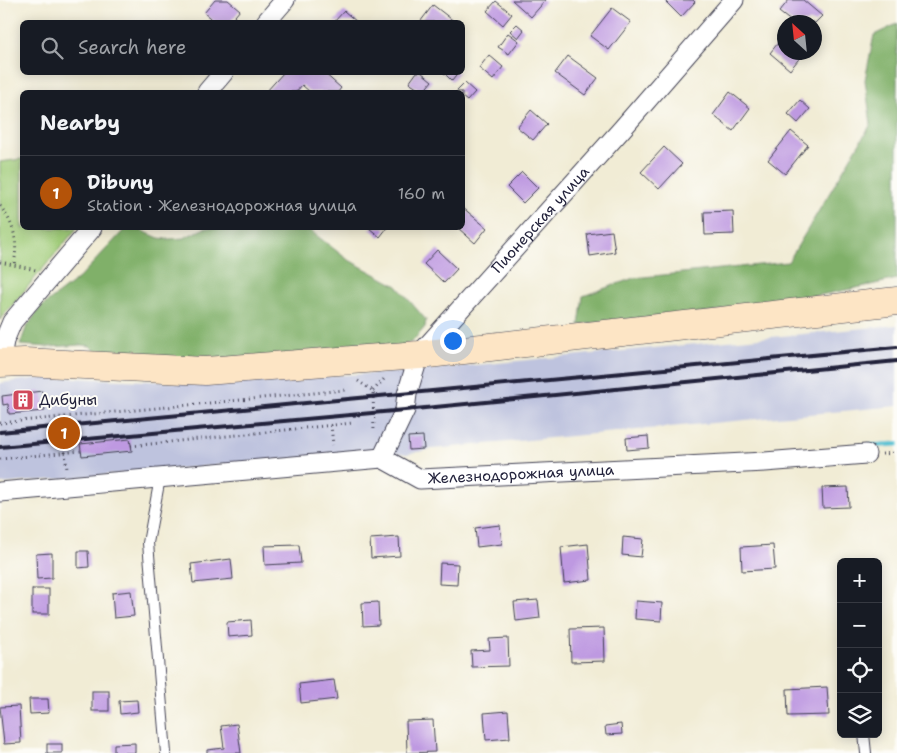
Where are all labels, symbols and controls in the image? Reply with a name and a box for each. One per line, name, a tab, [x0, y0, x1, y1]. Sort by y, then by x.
north arrow	[777, 15, 822, 60]
search box	[20, 20, 465, 75]
icon: search	[38, 34, 66, 62]
text: Search here	[78, 35, 187, 60]
text: Nearby	[40, 109, 120, 137]
street label: Пионерская улица	[487, 161, 594, 277]
text: Dibuny	[87, 170, 154, 195]
text: 1	[52, 183, 60, 204]
text: 160 m	[398, 183, 445, 204]
text: Station · Железнодорожная улица	[87, 195, 357, 216]
your location	[440, 328, 466, 354]
building icon: Дибуны	[11, 388, 35, 412]
place label: Дибуны	[39, 390, 97, 410]
pin: 1	[48, 414, 80, 452]
street label: Железнодорожная улица	[427, 459, 615, 489]
map controls	[837, 558, 882, 738]
button: +	[837, 558, 882, 603]
button: −	[837, 603, 882, 648]
button: locate	[837, 648, 882, 693]
button: layers	[837, 693, 882, 738]

